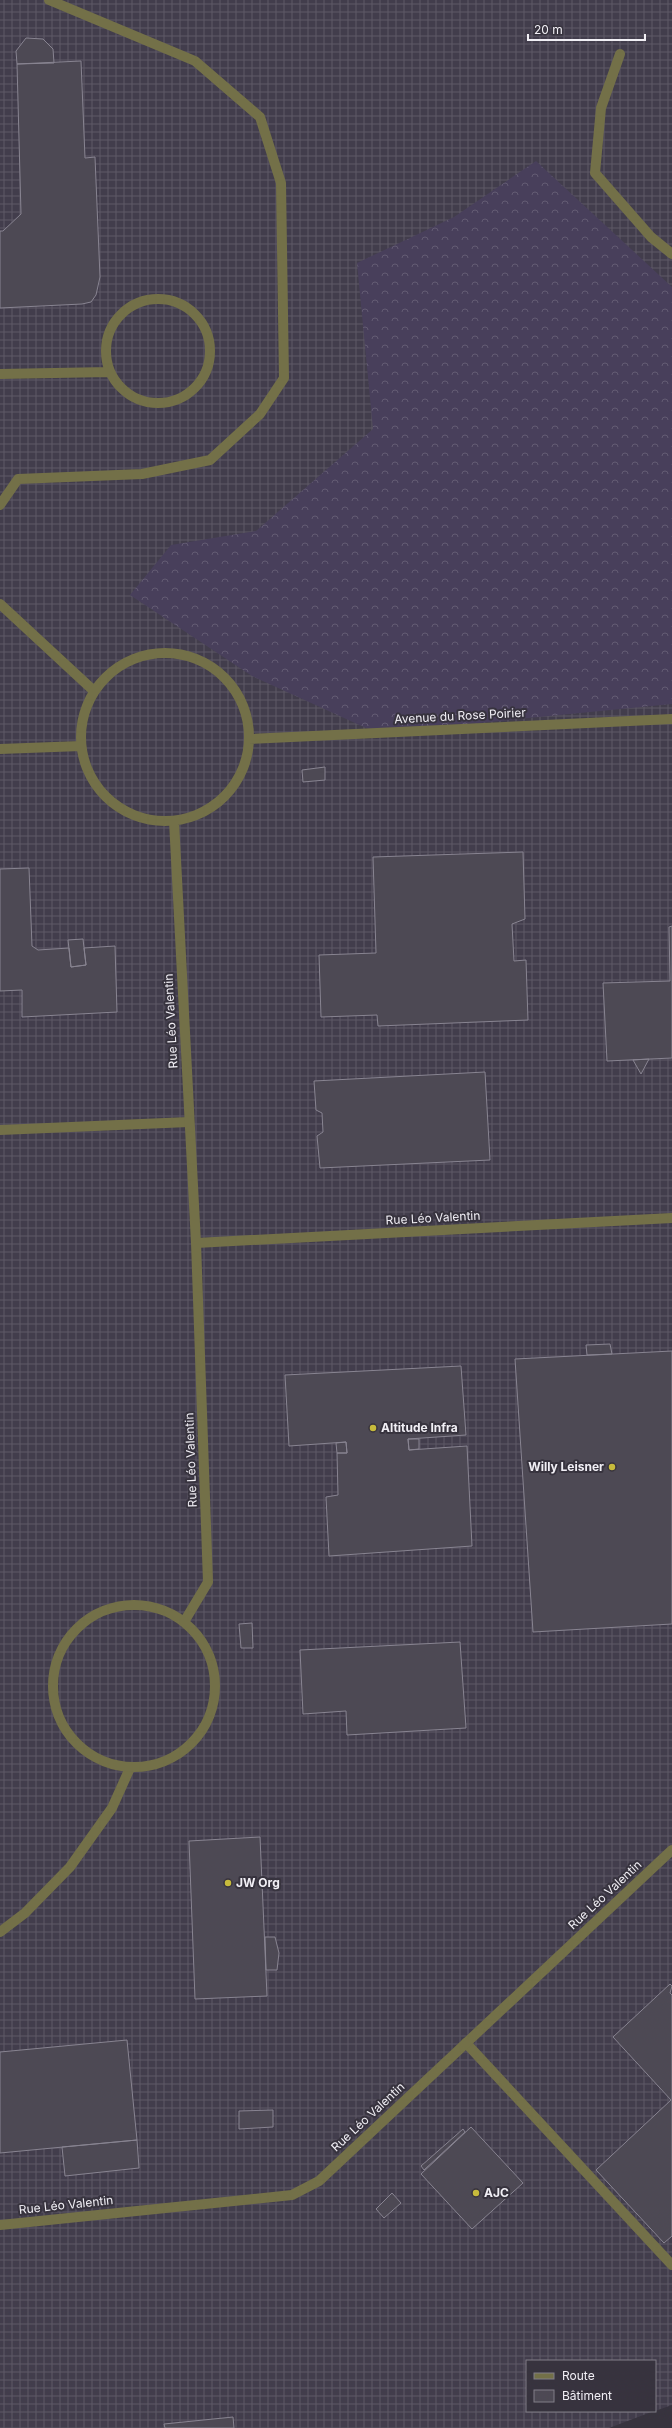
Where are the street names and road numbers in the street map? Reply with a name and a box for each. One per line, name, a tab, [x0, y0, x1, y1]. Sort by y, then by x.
street label: Avenue du Rose Poirier	[394, 705, 527, 726]
street label: Rue Léo Valentin	[161, 973, 180, 1069]
street label: Rue Léo Valentin	[385, 1208, 481, 1227]
street label: Rue Léo Valentin	[181, 1412, 200, 1508]
street label: Rue Léo Valentin	[565, 1857, 644, 1932]
street label: Rue Léo Valentin	[328, 2079, 407, 2154]
street label: Rue Léo Valentin	[18, 2192, 114, 2217]

